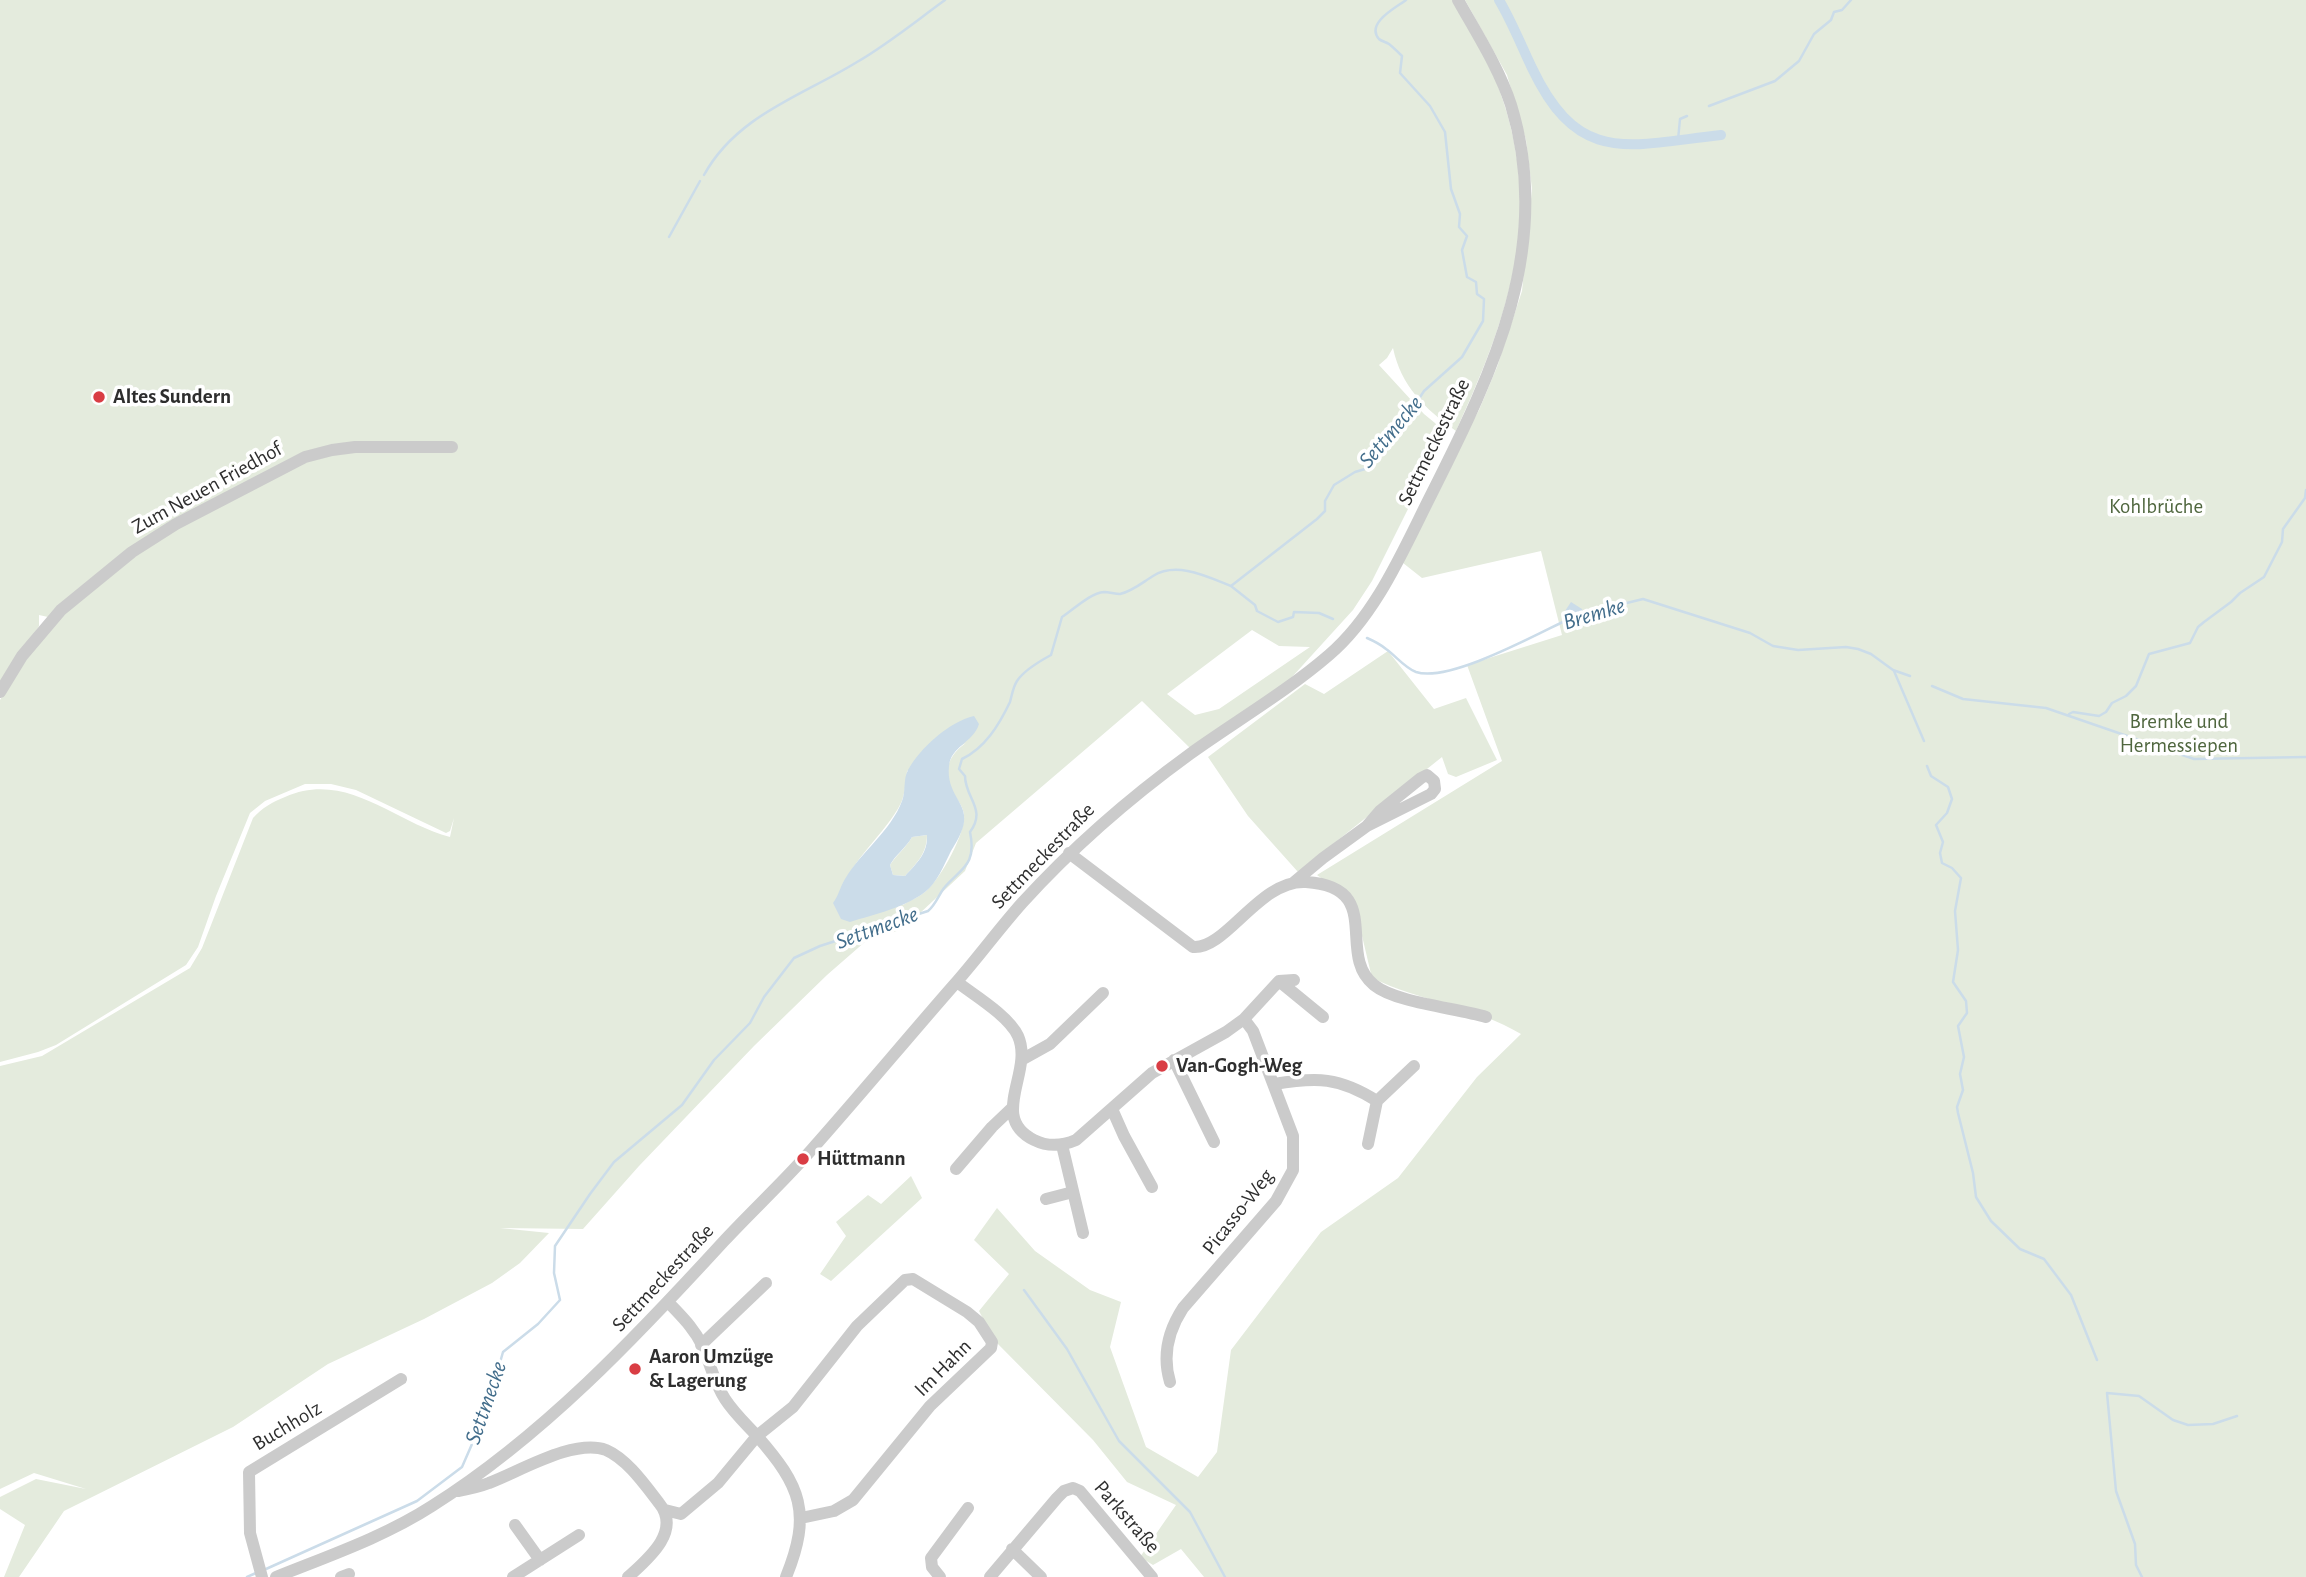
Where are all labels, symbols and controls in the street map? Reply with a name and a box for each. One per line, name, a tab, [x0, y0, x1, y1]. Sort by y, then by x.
street label: Settmeckestraße	[1392, 374, 1476, 510]
place label: Altes Sundern	[113, 384, 231, 410]
marker: Altes Sundern	[91, 389, 107, 405]
water label: Settmecke	[1353, 390, 1429, 474]
street label: Zum Neuen Friedhof	[128, 436, 286, 540]
park label: Kohlbrüche	[2109, 494, 2203, 520]
water label: Bremke	[1560, 592, 1628, 636]
park label: Bremke und Hermessiepen	[2120, 709, 2238, 759]
street label: Settmeckestraße	[986, 798, 1100, 914]
water label: Settmecke	[832, 900, 922, 956]
place label: Van-Gogh-Weg	[1176, 1053, 1302, 1079]
marker: Van-Gogh-Weg	[1154, 1058, 1170, 1074]
place label: Hüttmann	[817, 1146, 906, 1172]
marker: Hüttmann	[795, 1151, 811, 1167]
street label: Picasso-Weg	[1197, 1164, 1279, 1260]
street label: Settmeckestraße	[607, 1219, 719, 1337]
street label: Im Hahn	[909, 1334, 977, 1402]
place label: Aaron Umzüge & Lagerung	[649, 1344, 774, 1394]
water label: Settmecke	[459, 1358, 513, 1448]
marker: Aaron Umzüge & Lagerung	[627, 1361, 643, 1377]
street label: Buchholz	[248, 1396, 326, 1456]
street label: Parkstraße	[1089, 1475, 1165, 1559]

